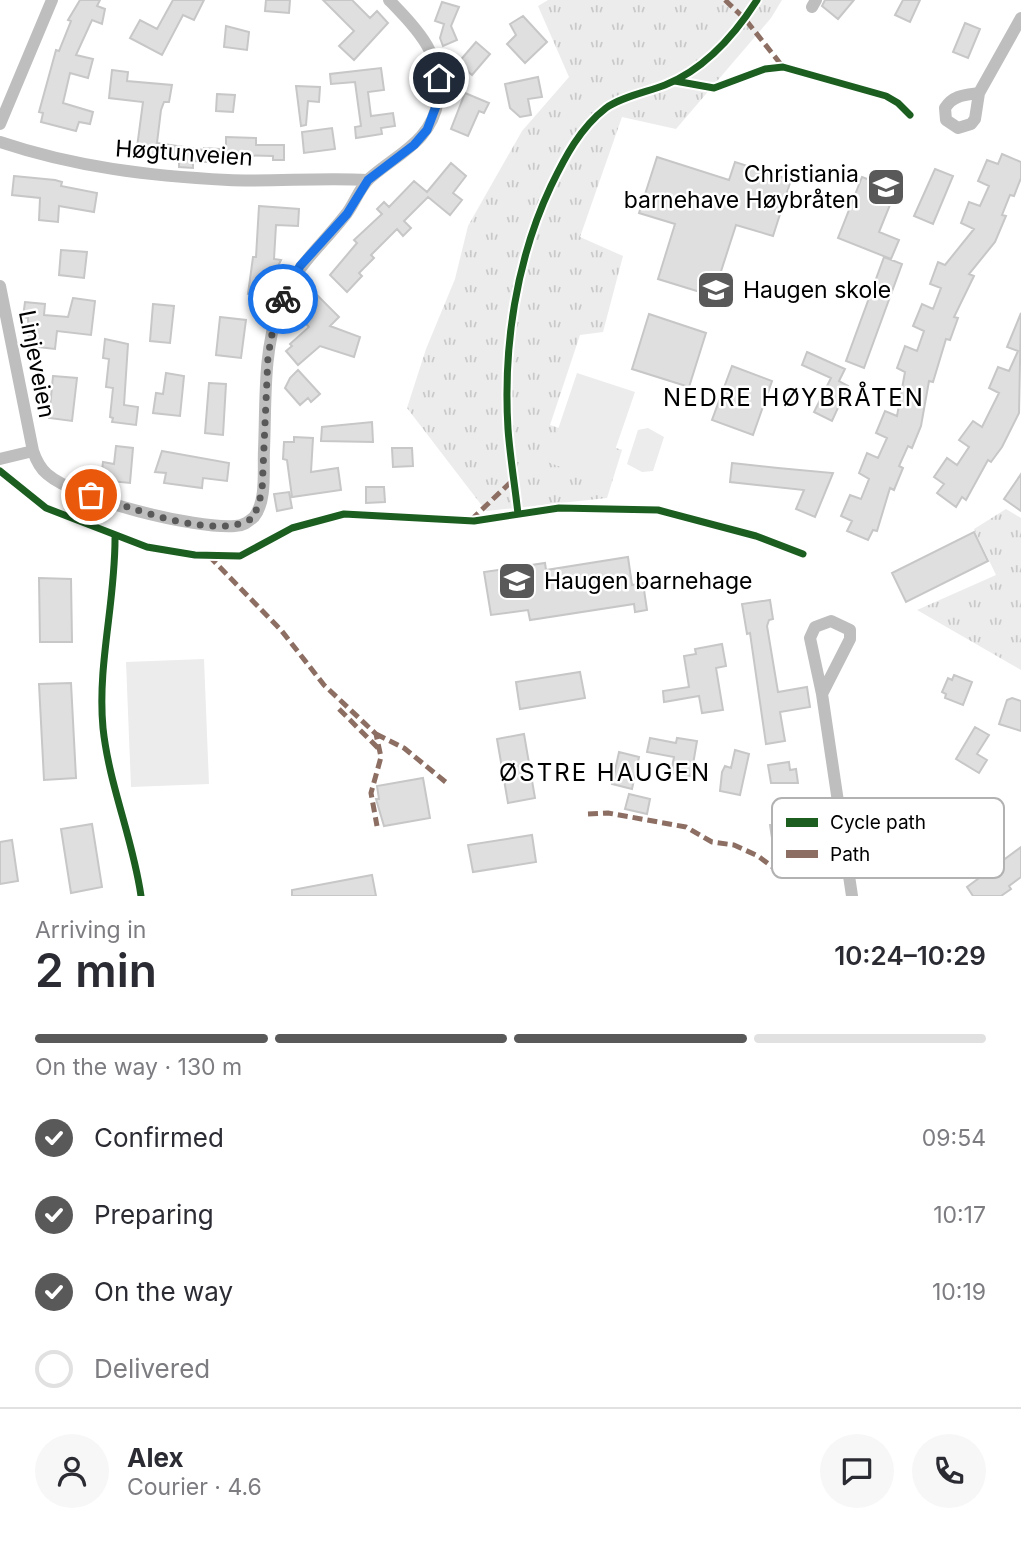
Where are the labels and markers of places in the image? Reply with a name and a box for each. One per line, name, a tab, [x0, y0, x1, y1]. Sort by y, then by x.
pin	[409, 48, 469, 108]
place label: Christiania barnehave Høybråten	[624, 160, 859, 214]
school or university icon: Christiania barnehave Høybråten	[865, 166, 907, 208]
school or university icon: Haugen skole	[695, 269, 737, 311]
place label: Haugen skole	[743, 276, 891, 304]
pin	[61, 465, 121, 525]
school or university icon: Haugen barnehage	[496, 560, 538, 602]
place label: Haugen barnehage	[544, 567, 752, 595]

